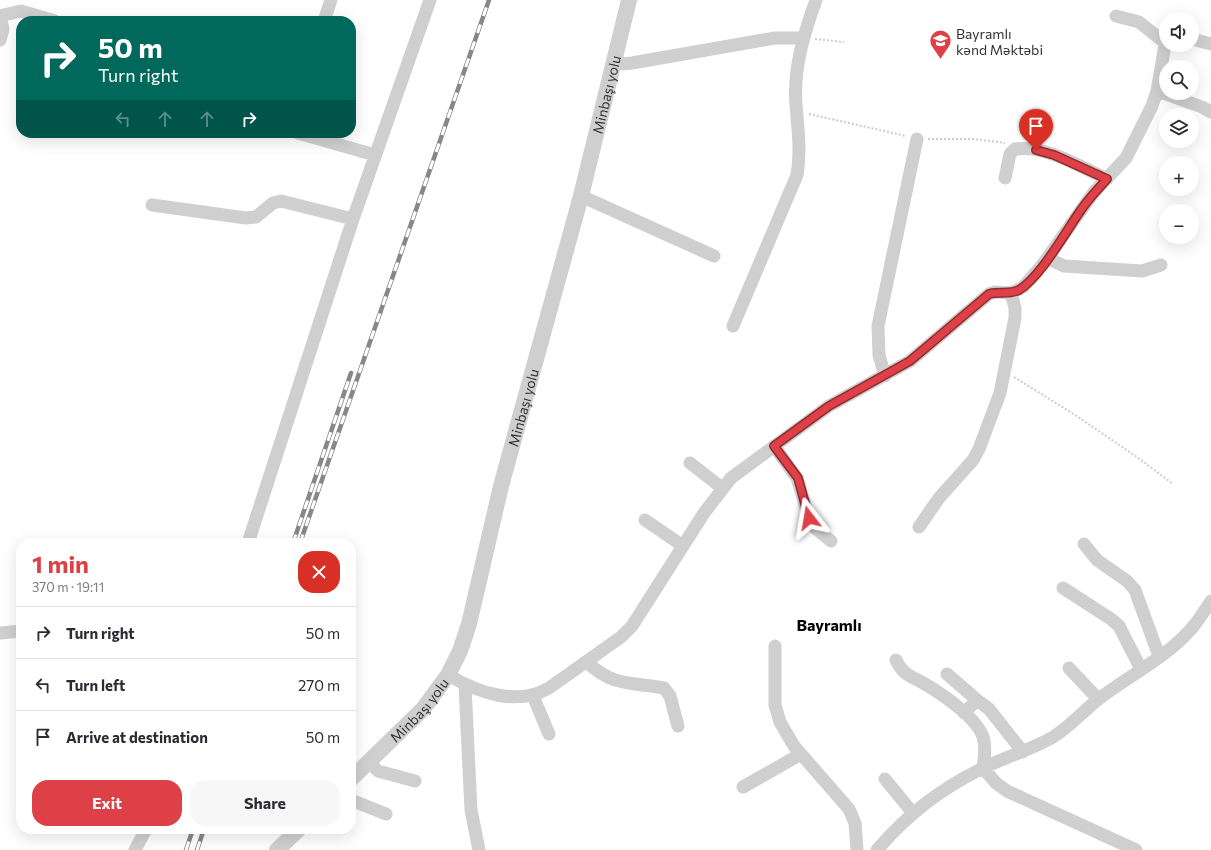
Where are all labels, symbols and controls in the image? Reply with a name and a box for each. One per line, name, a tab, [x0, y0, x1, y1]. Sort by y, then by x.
map controls	[1159, 12, 1199, 244]
button: sound	[1159, 12, 1199, 52]
place label: Bayramlı kənd Məktəbi	[956, 25, 1043, 58]
school or university icon: Bayramlı kənd Məktəbi	[927, 28, 953, 61]
text: 50 m	[98, 30, 163, 64]
icon: right	[32, 32, 84, 84]
street label: Minbaşı yolu	[588, 53, 624, 135]
button: search	[1159, 60, 1199, 100]
text: Turn right	[98, 64, 178, 86]
icon: left	[112, 108, 134, 130]
icon: ahead	[154, 108, 176, 130]
icon: ahead	[196, 108, 218, 130]
icon: right	[238, 108, 260, 130]
button: layers	[1159, 108, 1199, 148]
pin	[1019, 109, 1053, 150]
icon: arrive	[1025, 115, 1047, 137]
button: +	[1159, 156, 1199, 196]
button: −	[1159, 204, 1199, 244]
street label: Minbaşı yolu	[504, 367, 541, 448]
position arrow	[788, 497, 830, 539]
text: 1 min	[32, 549, 89, 578]
button: close	[298, 551, 340, 593]
text: 370 m · 19:11	[32, 579, 104, 595]
district label: Bayramlı	[796, 615, 862, 634]
icon: right	[32, 622, 54, 644]
text: Turn right	[66, 624, 135, 642]
text: 50 m	[306, 624, 340, 642]
icon: left	[32, 674, 54, 696]
street label: Minbaşı yolu	[386, 674, 452, 745]
text: Turn left	[66, 676, 125, 694]
text: 270 m	[298, 676, 340, 694]
icon: arrive	[32, 726, 54, 748]
text: Arrive at destination	[66, 728, 208, 746]
text: 50 m	[306, 728, 340, 746]
button: Exit	[32, 780, 182, 826]
button: Share	[190, 780, 340, 826]

